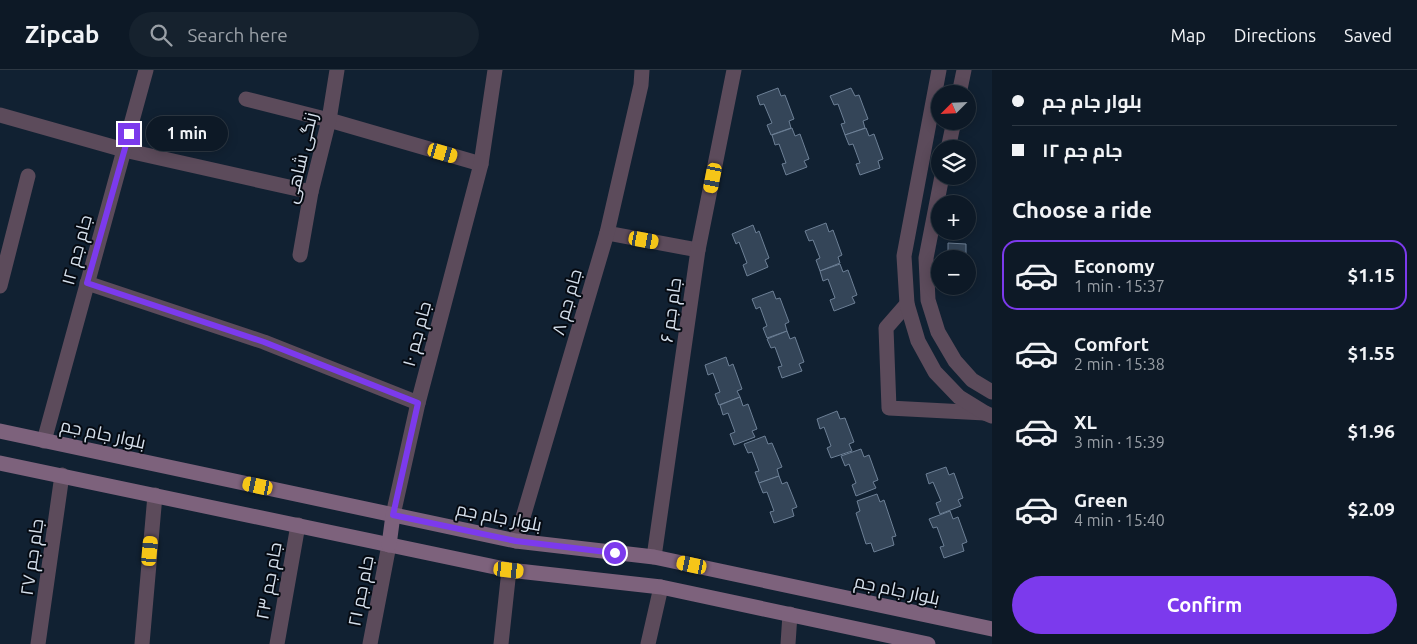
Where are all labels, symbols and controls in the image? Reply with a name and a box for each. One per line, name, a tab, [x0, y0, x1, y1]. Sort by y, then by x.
search box	[129, 12, 479, 57]
text: Zipcab	[25, 21, 99, 48]
icon: search	[147, 21, 175, 49]
text: Search here	[187, 24, 288, 46]
text: Map	[1170, 25, 1206, 45]
text: Directions	[1234, 25, 1316, 45]
text: Saved	[1344, 25, 1392, 45]
north arrow	[931, 85, 976, 130]
map controls	[931, 85, 976, 295]
text: بلوار جام جم	[1042, 90, 1142, 112]
street label: زنگی شاهی	[280, 110, 322, 206]
callout: 1 min	[146, 116, 229, 152]
route end	[118, 123, 140, 145]
text: 1 min	[167, 124, 207, 142]
text: جام جم ۱۲	[1042, 139, 1122, 161]
button: layers	[931, 140, 976, 185]
car	[426, 142, 459, 164]
car	[702, 162, 723, 194]
button: +	[931, 195, 976, 240]
text: Choose a ride	[1012, 197, 1152, 222]
street label: جام جم ۱۲	[57, 213, 98, 288]
car	[627, 230, 660, 250]
button: −	[931, 250, 976, 295]
icon: car	[1014, 253, 1059, 298]
text: Economy	[1074, 255, 1155, 277]
text: $1.15	[1347, 264, 1395, 286]
street label: جام جم ۸	[547, 266, 588, 338]
street label: جام جم ۶	[656, 276, 687, 344]
text: 1 min · 15:37	[1074, 277, 1165, 295]
street label: جام جم ۱۰	[398, 299, 437, 369]
icon: car	[1014, 331, 1059, 376]
text: Comfort	[1074, 333, 1149, 355]
text: $1.55	[1347, 342, 1395, 364]
text: 2 min · 15:38	[1074, 355, 1165, 373]
icon: car	[1014, 409, 1059, 454]
text: XL	[1074, 411, 1097, 433]
street label: بلوار جام جم	[58, 414, 148, 455]
text: $1.96	[1347, 420, 1395, 442]
text: 3 min · 15:39	[1074, 433, 1165, 451]
car	[241, 476, 274, 496]
icon: car	[1014, 487, 1059, 532]
text: Green	[1074, 489, 1128, 511]
street label: بلوار جام جم	[454, 498, 544, 537]
text: $2.09	[1347, 498, 1395, 520]
text: 4 min · 15:40	[1074, 511, 1165, 529]
street label: جام جم ۲۷	[16, 517, 49, 597]
car	[141, 535, 158, 567]
street label: جام جم ۲۳	[251, 541, 288, 622]
route start	[604, 542, 626, 564]
street label: جام جم ۲۱	[343, 554, 380, 628]
car	[675, 555, 708, 575]
car	[493, 561, 524, 579]
street label: بلوار جام جم	[852, 570, 942, 611]
button: Confirm	[1012, 576, 1397, 634]

